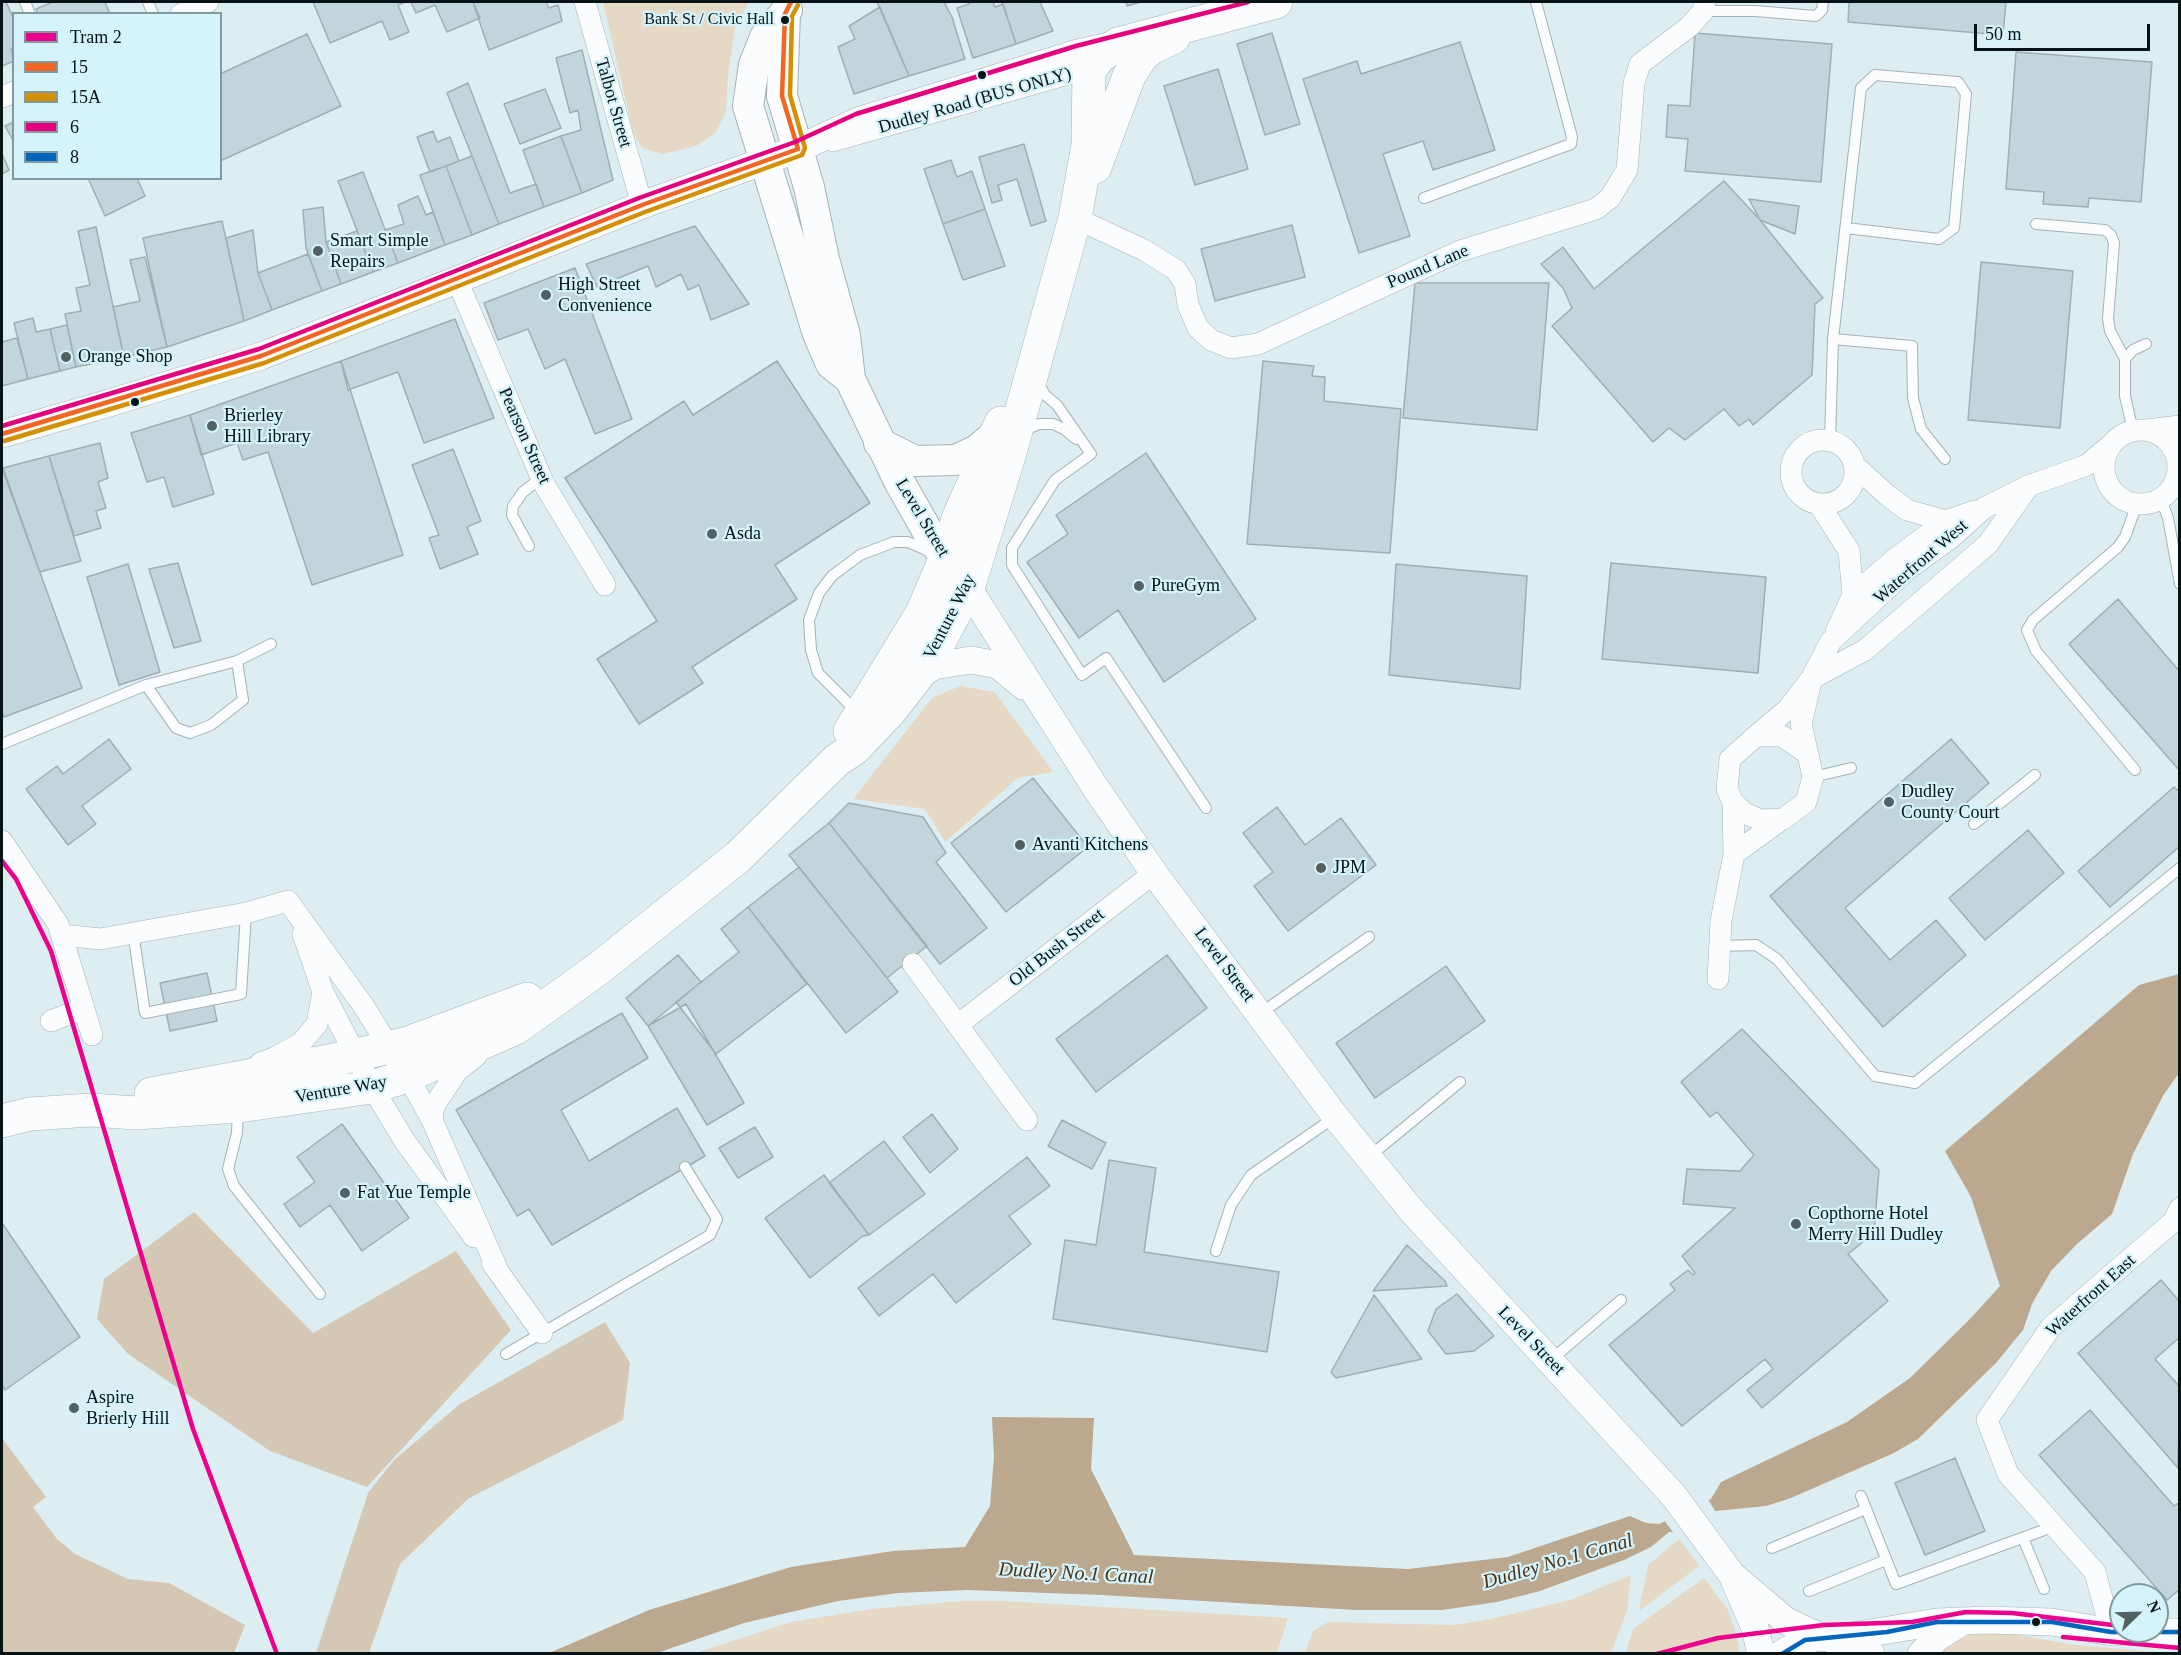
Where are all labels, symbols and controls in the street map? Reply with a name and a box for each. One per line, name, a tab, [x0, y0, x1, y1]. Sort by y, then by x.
place label: Bank St / Civic Hall	[644, 10, 774, 30]
legend	[12, 12, 222, 180]
scale bar	[1977, 12, 2152, 50]
marker: Bank St / Civic Hall	[779, 14, 791, 26]
text: 50 m	[1985, 24, 2022, 44]
text: Tram 2	[70, 27, 122, 47]
street label: Talbot Street	[590, 56, 636, 150]
text: 15	[70, 57, 88, 77]
street label: Dudley Road (BUS ONLY)	[876, 63, 1074, 139]
unlabelled marker	[976, 69, 988, 81]
text: 15A	[70, 87, 101, 107]
text: 6	[70, 117, 79, 137]
text: 8	[70, 147, 79, 167]
place label: Smart Simple Repairs	[330, 230, 428, 272]
street label: Pound Lane	[1384, 240, 1472, 294]
marker: Smart Simple Repairs	[311, 244, 325, 258]
place label: High Street Convenience	[558, 274, 652, 316]
marker: High Street Convenience	[539, 288, 553, 302]
place label: Orange Shop	[78, 346, 172, 368]
marker: Orange Shop	[59, 350, 73, 364]
street label: Pearson Street	[493, 384, 555, 488]
unlabelled marker	[129, 396, 141, 408]
place label: Brierley Hill Library	[224, 405, 310, 448]
marker: Brierley Hill Library	[205, 419, 219, 433]
street label: Level Street	[890, 475, 954, 561]
street label: Waterfront West	[1870, 515, 1972, 609]
place label: Asda	[724, 523, 761, 545]
marker: Asda	[705, 527, 719, 541]
street label: Venture Way	[919, 571, 981, 663]
place label: PureGym	[1151, 575, 1220, 597]
marker: PureGym	[1132, 579, 1146, 593]
place label: Dudley County Court	[1901, 781, 2000, 824]
marker: Dudley County Court	[1882, 795, 1896, 809]
place label: Avanti Kitchens	[1032, 834, 1148, 856]
marker: Avanti Kitchens	[1013, 838, 1027, 852]
place label: JPM	[1333, 857, 1366, 879]
marker: JPM	[1314, 861, 1328, 875]
street label: Old Bush Street	[1005, 904, 1109, 992]
street label: Level Street	[1189, 924, 1259, 1006]
street label: Venture Way	[293, 1071, 389, 1109]
place label: Fat Yue Temple	[357, 1182, 471, 1204]
marker: Fat Yue Temple	[338, 1186, 352, 1200]
place label: Copthorne Hotel Merry Hill Dudley	[1808, 1203, 1943, 1246]
marker: Copthorne Hotel Merry Hill Dudley	[1789, 1217, 1803, 1231]
street label: Waterfront East	[2042, 1250, 2140, 1342]
street label: Level Street	[1493, 1302, 1569, 1380]
place label: Aspire Brierly Hill	[86, 1387, 169, 1430]
marker: Aspire Brierly Hill	[67, 1401, 81, 1415]
water label: Dudley No.1 Canal	[1480, 1529, 1636, 1595]
water label: Dudley No.1 Canal	[998, 1558, 1154, 1590]
north arrow	[2109, 1583, 2169, 1643]
text: N	[2144, 1598, 2164, 1615]
unlabelled marker	[2030, 1616, 2042, 1628]

